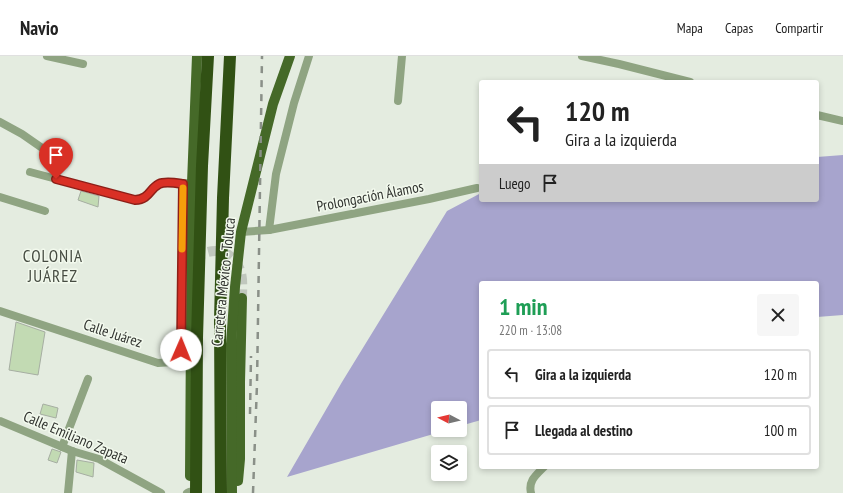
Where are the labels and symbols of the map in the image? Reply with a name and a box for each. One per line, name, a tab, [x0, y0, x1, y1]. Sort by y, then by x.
pin	[39, 138, 73, 179]
street label: Prolongación Álamos	[315, 176, 425, 216]
street label: Carretera México - Toluca	[207, 217, 239, 347]
district label: COLONIA JUÁREZ	[23, 245, 83, 287]
street label: Calle Juárez	[81, 315, 145, 351]
position arrow	[160, 329, 202, 371]
north arrow	[431, 401, 467, 437]
street label: Calle Emiliano Zapata	[21, 406, 131, 468]

